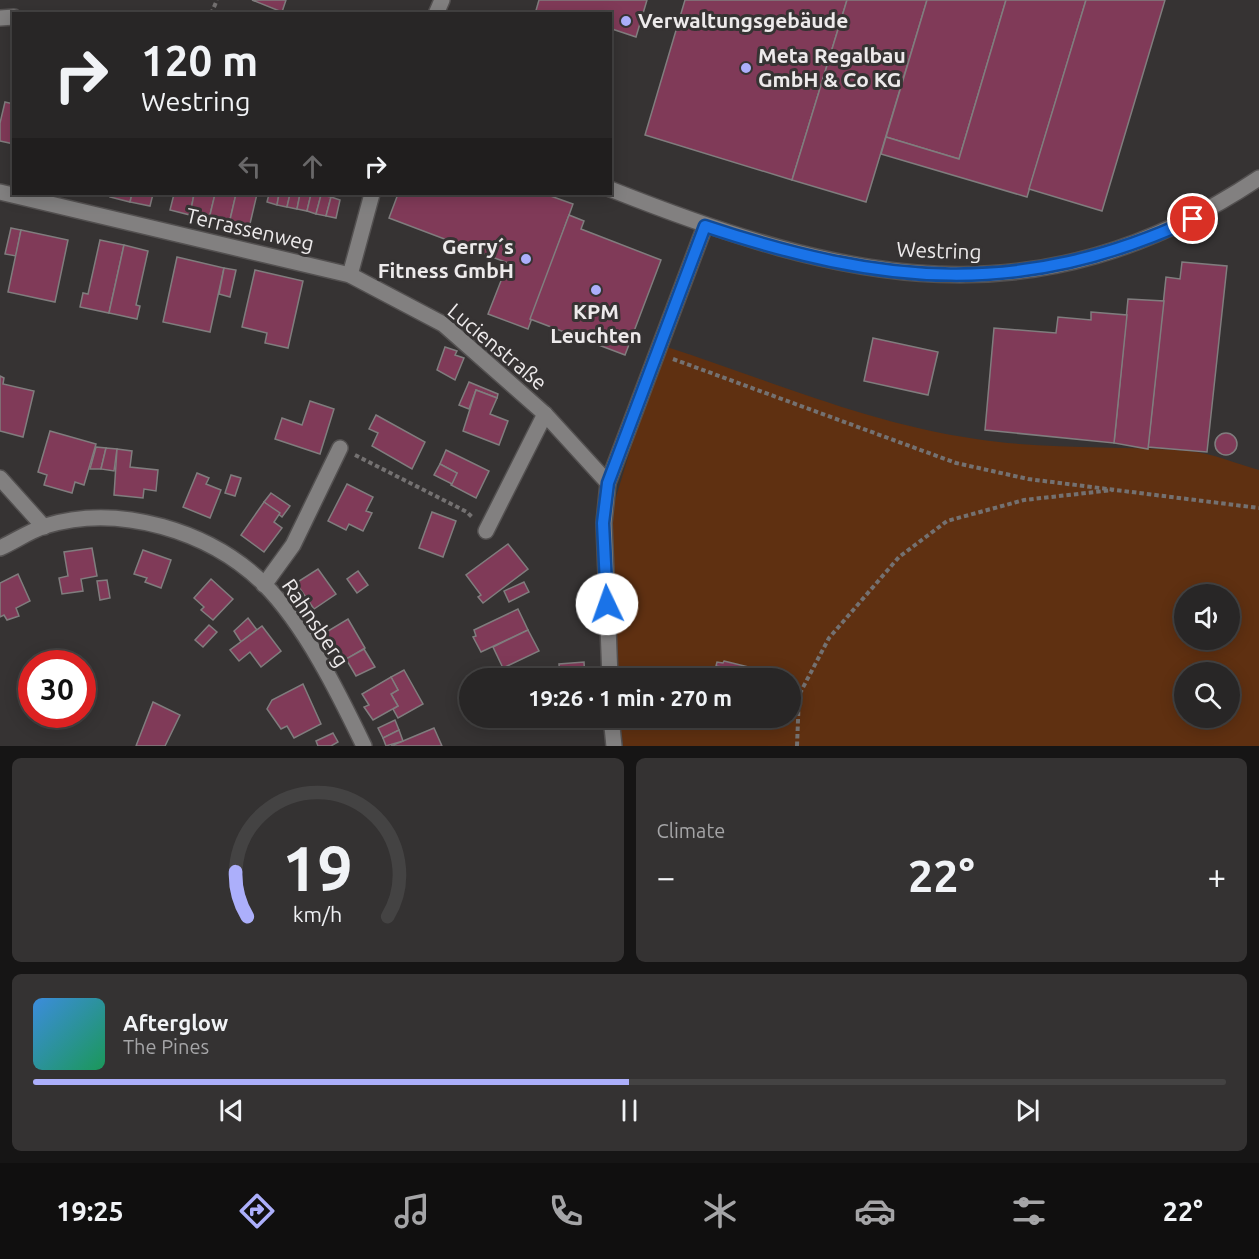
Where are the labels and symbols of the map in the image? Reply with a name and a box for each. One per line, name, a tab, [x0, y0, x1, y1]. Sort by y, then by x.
place label: Verwaltungsgebäude	[638, 8, 848, 32]
marker: Verwaltungsgebäude	[619, 14, 633, 28]
place label: Meta Regalbau GmbH & Co KG	[758, 43, 906, 91]
marker: Meta Regalbau GmbH & Co KG	[739, 61, 753, 75]
pin	[1167, 193, 1218, 244]
street label: Terrassenweg	[184, 203, 317, 255]
place label: Gerry´s Fitness GmbH	[378, 234, 514, 282]
street label: Westring	[896, 237, 982, 263]
marker: Gerry´s Fitness GmbH	[519, 252, 533, 266]
marker: KPM Leuchten	[589, 283, 603, 297]
street label: Lucienstraße	[443, 298, 552, 394]
place label: KPM Leuchten	[550, 299, 642, 347]
position arrow	[575, 572, 639, 636]
street label: Rahnsberg	[278, 574, 354, 671]
speed limit sign: 30	[18, 650, 96, 728]

